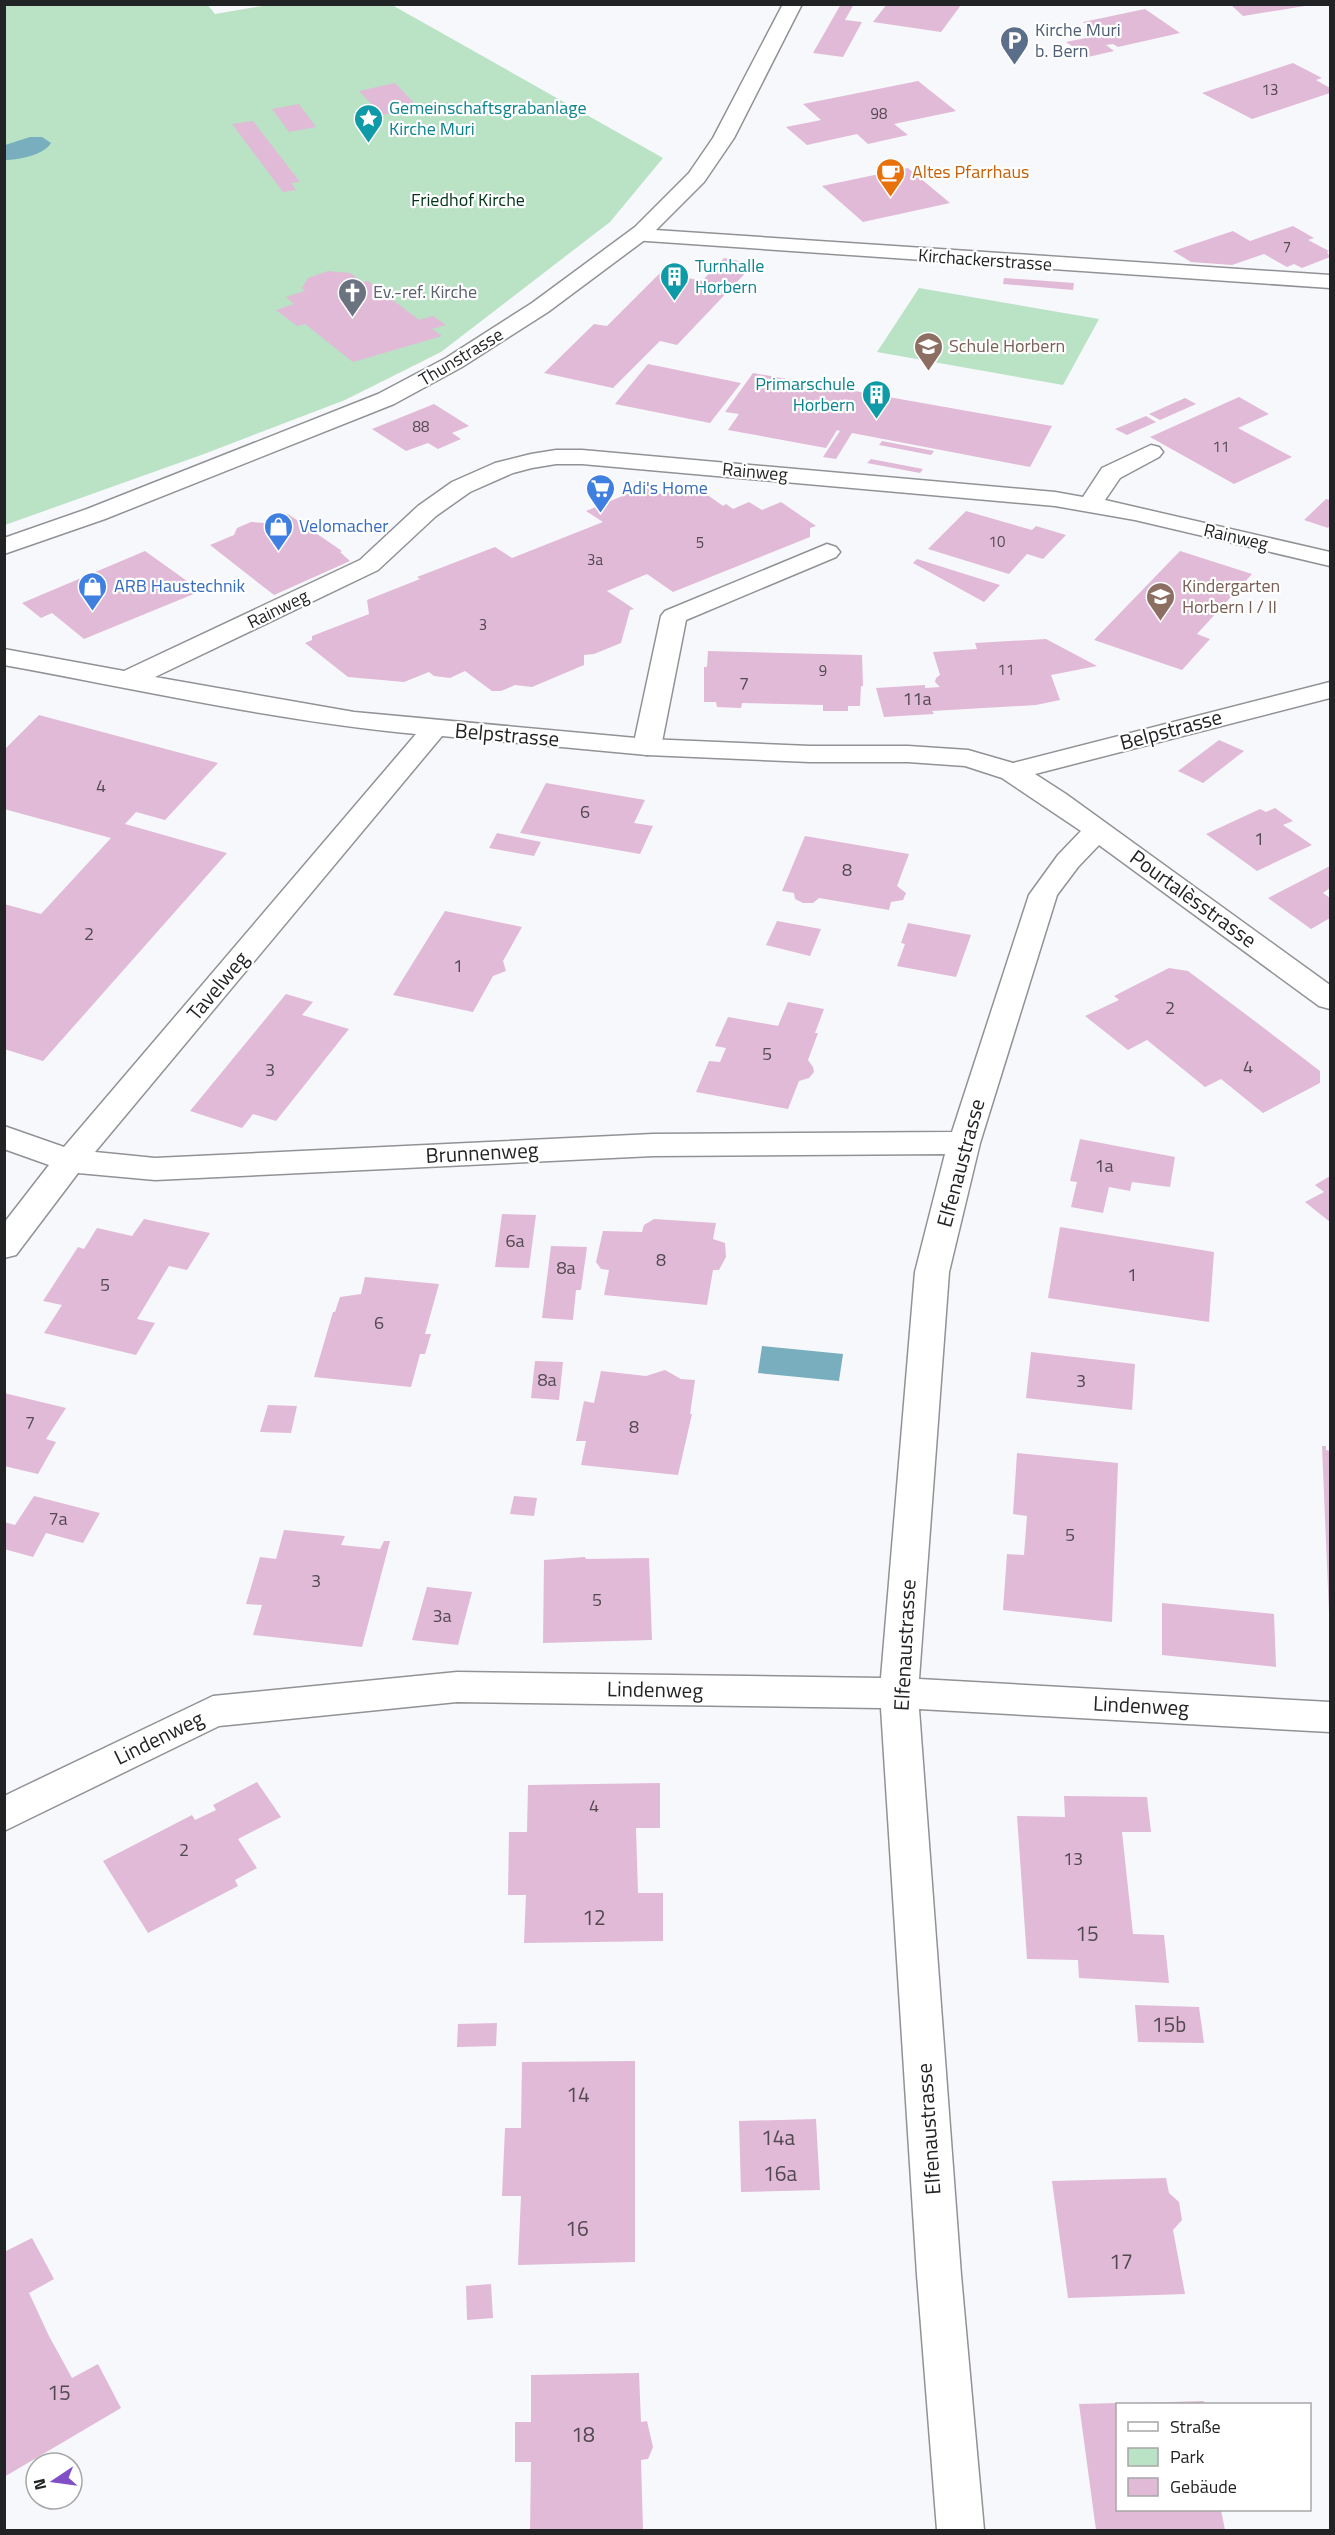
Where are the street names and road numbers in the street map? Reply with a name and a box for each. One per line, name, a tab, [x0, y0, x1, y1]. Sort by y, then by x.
street label: Kirchackerstrasse	[917, 241, 1053, 278]
street label: Thunstrasse	[413, 321, 508, 392]
street label: Rainweg	[721, 455, 789, 488]
street label: Rainweg	[1201, 516, 1271, 557]
street label: Rainweg	[242, 582, 313, 635]
street label: Belpstrasse	[1116, 700, 1225, 758]
street label: Belpstrasse	[454, 714, 561, 754]
street label: Pourtalèsstrasse	[1123, 841, 1264, 955]
street label: Tavelweg	[179, 943, 256, 1027]
street label: Elfenaustrasse	[928, 1095, 993, 1231]
street label: Brunnenweg	[425, 1133, 539, 1171]
street label: Elfenaustrasse	[885, 1578, 923, 1712]
street label: Lindenweg	[607, 1672, 704, 1706]
street label: Lindenweg	[1092, 1687, 1190, 1724]
street label: Lindenweg	[108, 1702, 209, 1773]
street label: Elfenaustrasse	[907, 2062, 949, 2196]

